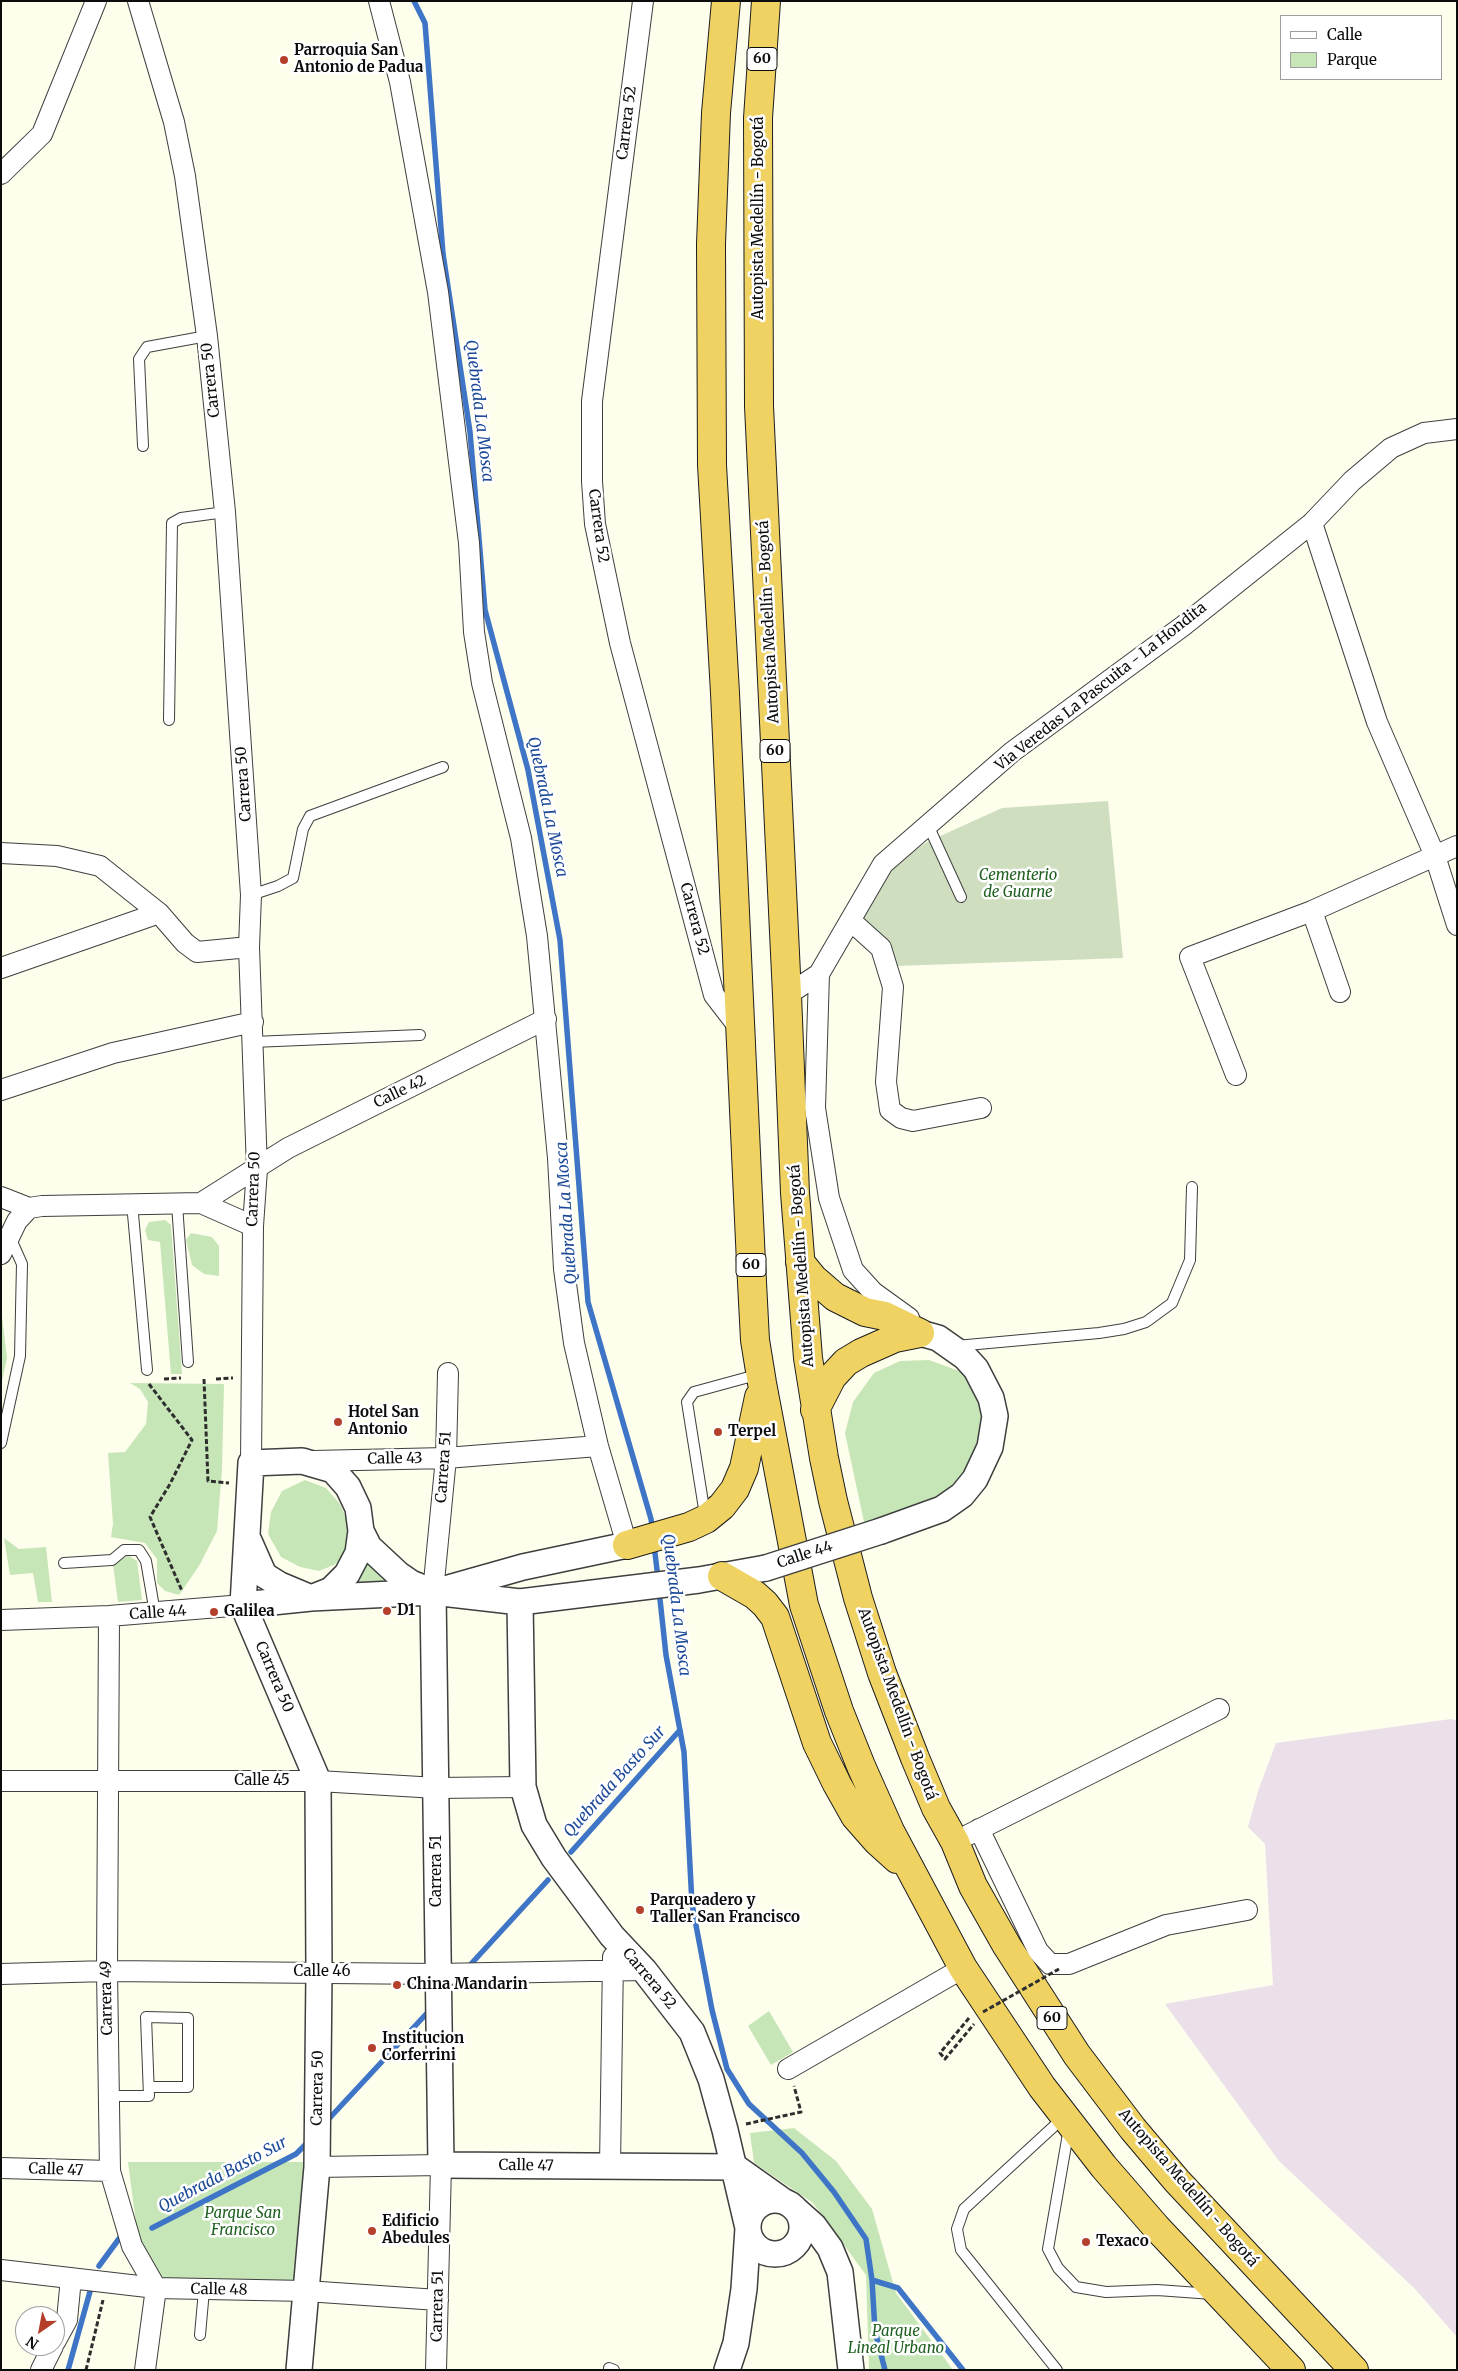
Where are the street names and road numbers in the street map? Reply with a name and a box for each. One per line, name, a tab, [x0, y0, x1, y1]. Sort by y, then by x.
road number: 60	[747, 48, 777, 70]
street label: Carrera 52	[614, 85, 640, 161]
street label: Autopista Medellín - Bogotá	[750, 116, 768, 320]
street label: Carrera 50	[198, 342, 224, 418]
street label: Carrera 52	[584, 488, 612, 564]
street label: Autopista Medellín - Bogotá	[755, 520, 783, 724]
street label: Via Veredas La Pascuita - La Hondita	[992, 599, 1210, 775]
road number: 60	[760, 739, 790, 762]
street label: Carrera 50	[232, 746, 256, 822]
street label: Carrera 52	[676, 881, 712, 957]
street label: Calle 42	[371, 1072, 429, 1112]
street label: Carrera 50	[244, 1151, 264, 1227]
street label: Autopista Medellín - Bogotá	[786, 1164, 818, 1368]
road number: 60	[736, 1254, 766, 1276]
street label: Carrera 51	[433, 1430, 455, 1504]
street label: Calle 43	[367, 1450, 423, 1468]
street label: Calle 44	[775, 1538, 835, 1572]
street label: Calle 44	[129, 1602, 187, 1624]
street label: Autopista Medellín - Bogotá	[854, 1605, 940, 1803]
street label: Carrera 50	[251, 1639, 297, 1715]
street label: Calle 45	[234, 1772, 290, 1790]
street label: Carrera 51	[428, 1835, 446, 1907]
street label: Carrera 52	[618, 1945, 680, 2013]
street label: Carrera 49	[97, 1961, 117, 2035]
street label: Calle 46	[294, 1963, 350, 1981]
road number: 60	[1037, 2006, 1067, 2030]
street label: Carrera 50	[308, 2050, 328, 2126]
street label: Autopista Medellín - Bogotá	[1115, 2105, 1261, 2271]
street label: Calle 47	[498, 2157, 554, 2175]
street label: Calle 47	[28, 2160, 84, 2180]
street label: Carrera 51	[428, 2270, 448, 2342]
street label: Calle 48	[190, 2281, 248, 2299]

